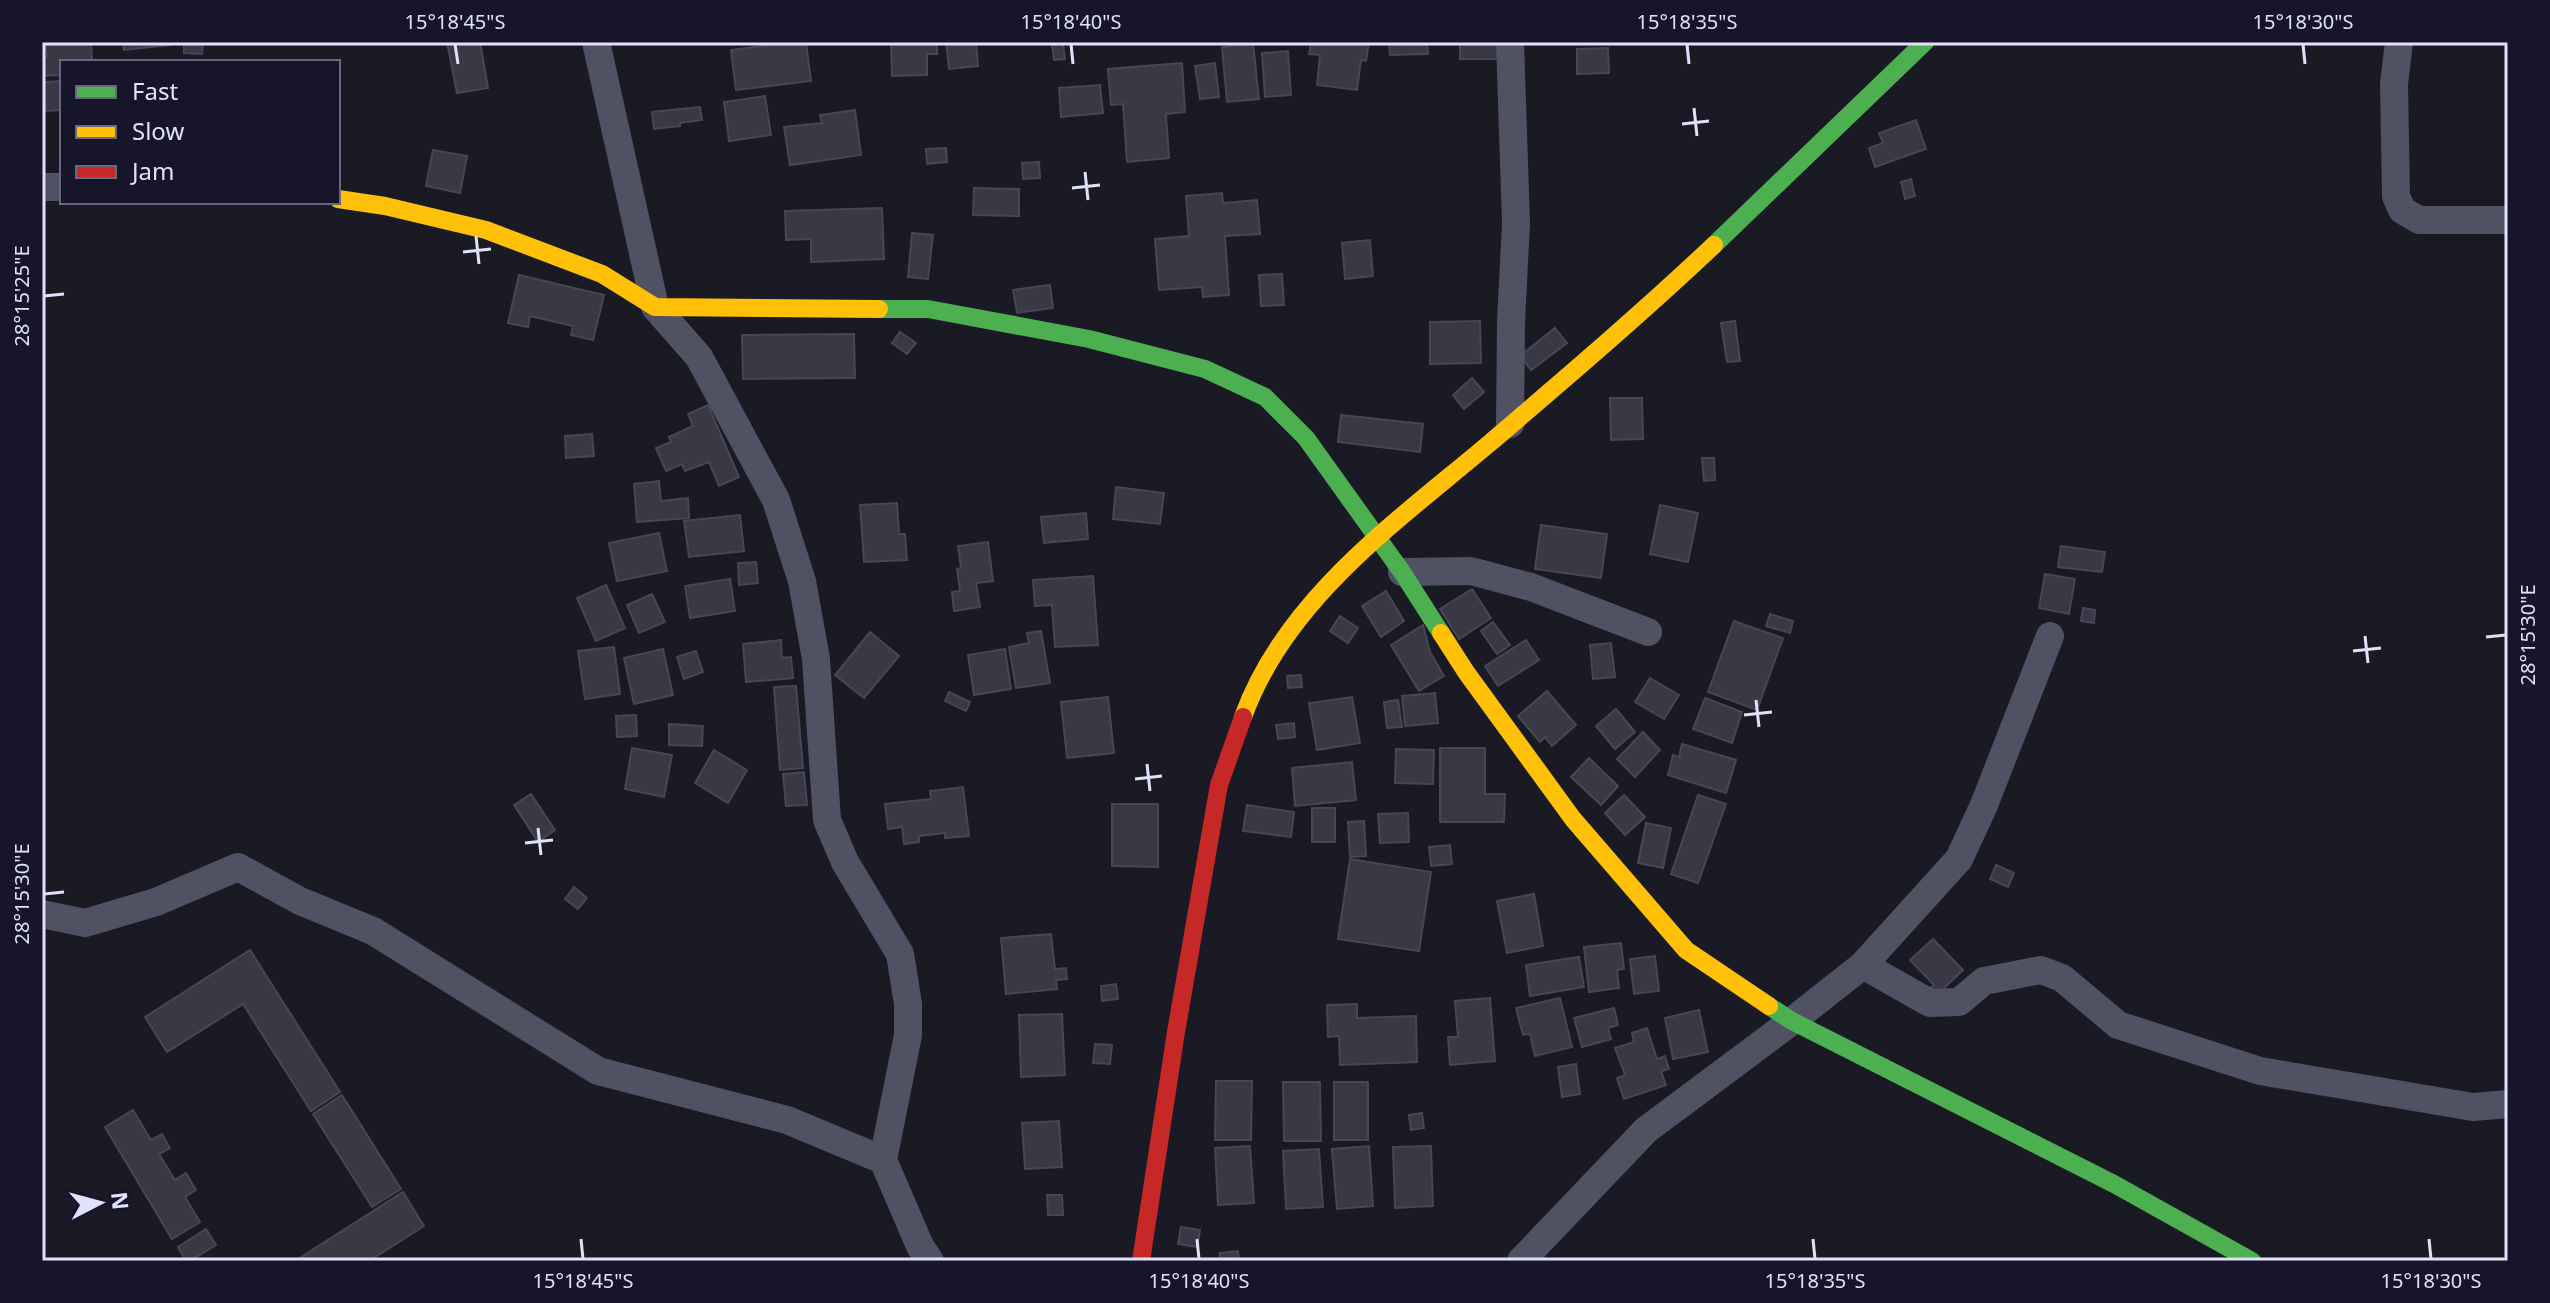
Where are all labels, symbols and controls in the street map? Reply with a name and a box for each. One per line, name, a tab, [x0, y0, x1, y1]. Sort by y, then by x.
text: 15°18'45"S	[405, 8, 505, 35]
text: 15°18'40"S	[1021, 8, 1121, 35]
text: 15°18'35"S	[1637, 8, 1737, 35]
text: 15°18'30"S	[2253, 8, 2353, 35]
legend	[60, 60, 340, 204]
text: Fast	[132, 74, 178, 107]
text: Slow	[132, 114, 184, 147]
text: Jam	[130, 154, 174, 187]
text: 28°15'25"E	[8, 246, 35, 346]
text: 28°15'30"E	[2514, 585, 2541, 685]
text: 28°15'30"E	[8, 844, 35, 944]
north arrow	[60, 1163, 140, 1243]
text: N	[105, 1190, 137, 1211]
text: 15°18'45"S	[533, 1267, 633, 1294]
text: 15°18'40"S	[1149, 1267, 1249, 1294]
text: 15°18'35"S	[1765, 1267, 1865, 1294]
text: 15°18'30"S	[2381, 1267, 2481, 1294]

